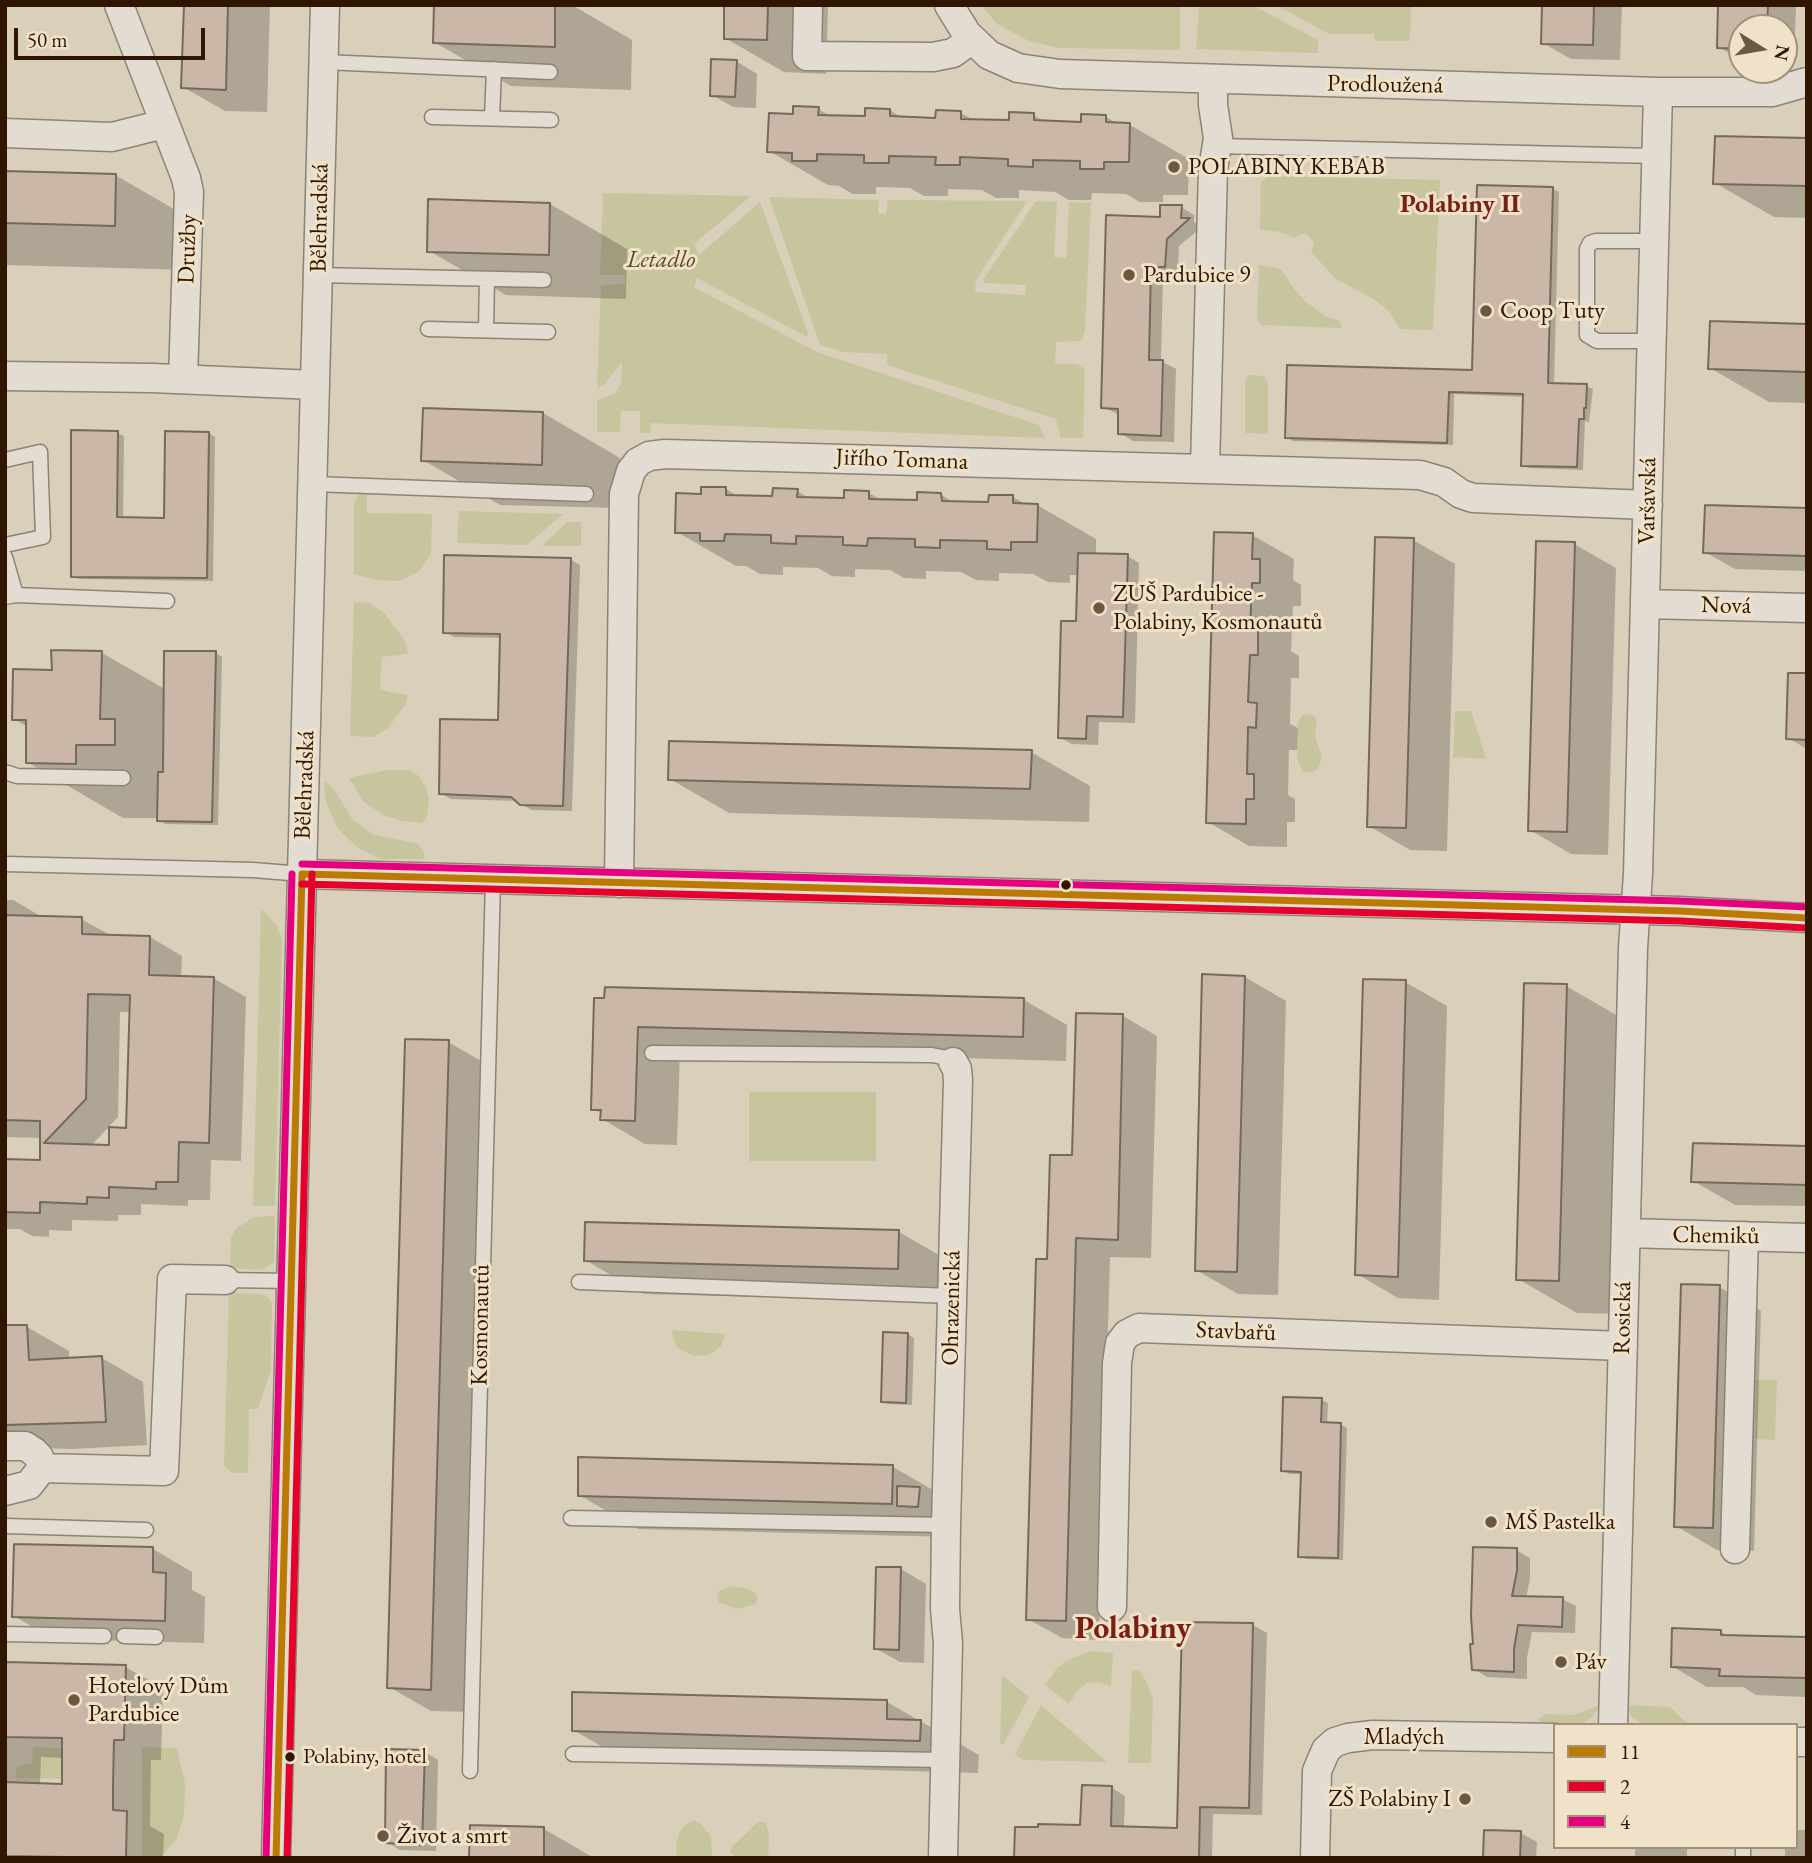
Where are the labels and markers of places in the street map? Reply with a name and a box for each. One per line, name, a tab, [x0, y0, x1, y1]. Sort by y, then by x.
place label: POLABINY KEBAB	[1188, 153, 1385, 181]
marker: POLABINY KEBAB	[1166, 159, 1182, 175]
place label: Pardubice 9	[1143, 261, 1251, 289]
marker: Pardubice 9	[1121, 267, 1137, 283]
place label: Coop Tuty	[1500, 297, 1605, 325]
marker: Coop Tuty	[1478, 303, 1494, 319]
place label: ZUŠ Pardubice - Polabiny, Kosmonautů	[1113, 580, 1323, 636]
marker: ZUŠ Pardubice - Polabiny, Kosmonautů	[1091, 600, 1107, 616]
unlabelled marker	[1059, 878, 1073, 892]
place label: MŠ Pastelka	[1505, 1508, 1615, 1536]
marker: MŠ Pastelka	[1483, 1514, 1499, 1530]
place label: Páv	[1575, 1648, 1607, 1676]
marker: Páv	[1553, 1654, 1569, 1670]
place label: Hotelový Dům Pardubice	[88, 1672, 229, 1728]
marker: Hotelový Dům Pardubice	[66, 1692, 82, 1708]
place label: Polabiny, hotel	[303, 1744, 427, 1770]
marker: Polabiny, hotel	[283, 1750, 297, 1764]
place label: ZŠ Polabiny I	[1328, 1785, 1451, 1813]
marker: ZŠ Polabiny I	[1457, 1791, 1473, 1807]
place label: Život a smrt	[397, 1822, 508, 1850]
marker: Život a smrt	[375, 1828, 391, 1844]

